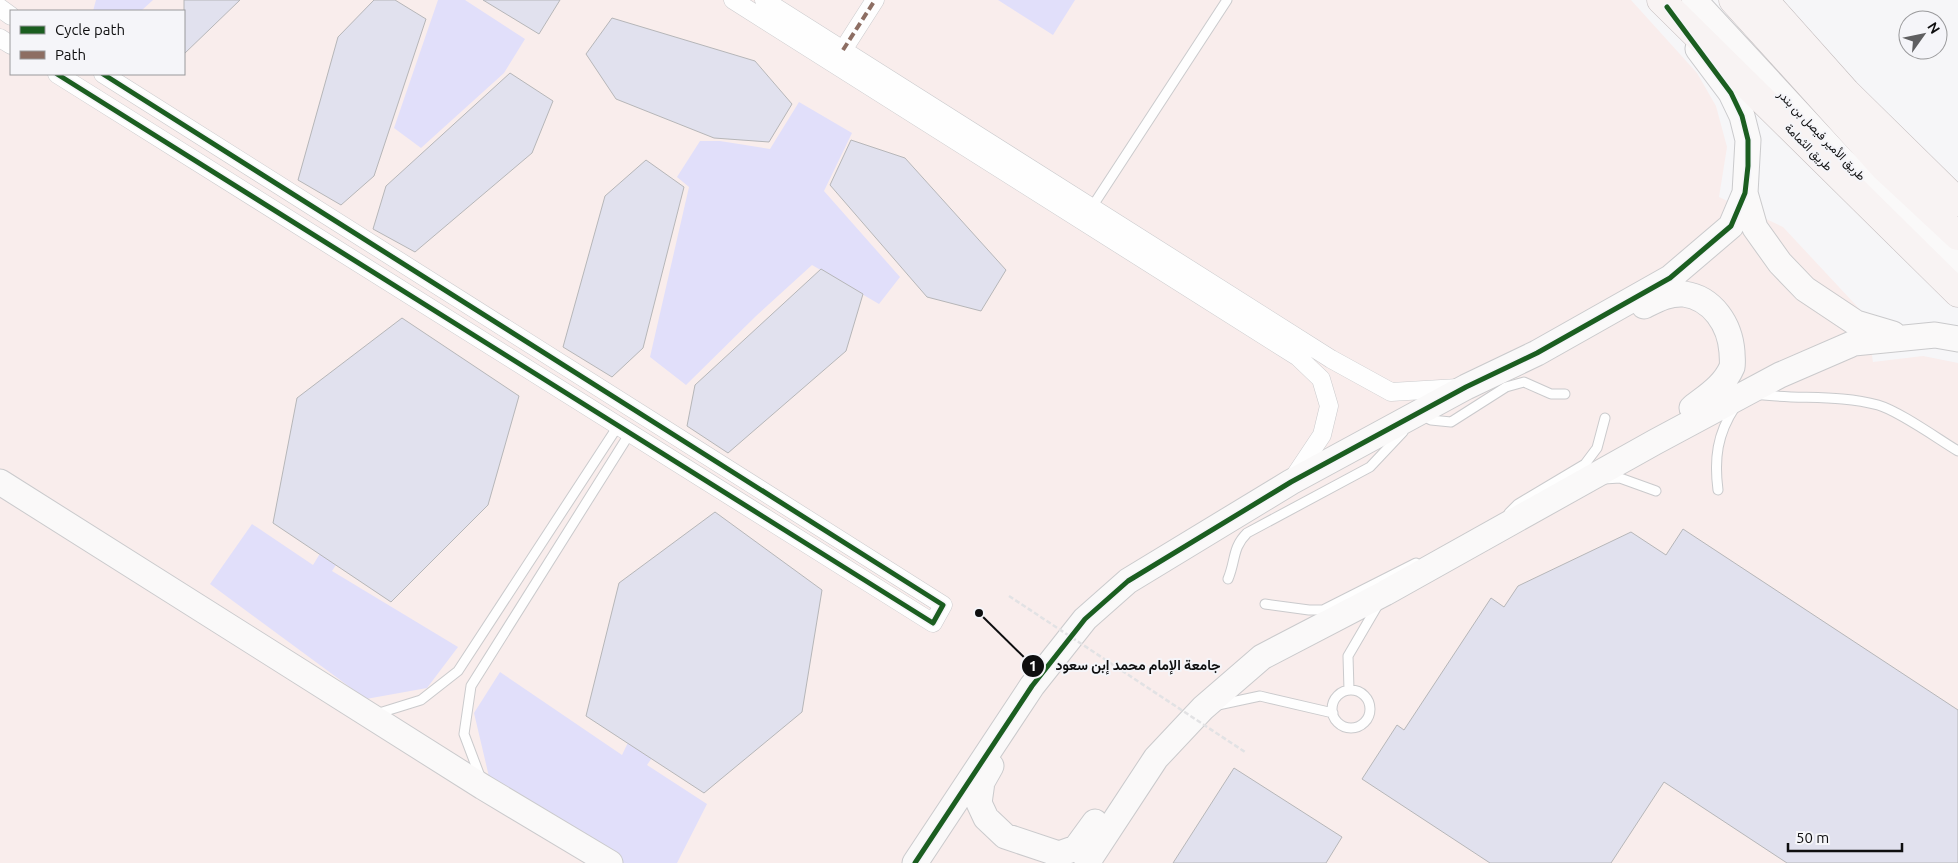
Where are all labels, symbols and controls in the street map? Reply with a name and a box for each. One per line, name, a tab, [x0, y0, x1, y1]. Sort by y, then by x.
legend	[10, 10, 185, 75]
north arrow	[1898, 10, 1948, 60]
text: N	[1924, 19, 1943, 37]
text: Cycle path	[55, 21, 125, 38]
text: Path	[55, 46, 86, 63]
street label: طريق الأمير فيصل بن بندر	[1773, 86, 1869, 184]
street label: طريق الثمامة	[1781, 121, 1835, 175]
callout: جامعة الإمام محمد إبن سعود	[1021, 651, 1231, 680]
text: 1	[1029, 657, 1037, 674]
text: جامعة الإمام محمد إبن سعود	[1055, 657, 1221, 675]
scale bar	[1788, 820, 1902, 852]
text: 50 m	[1796, 829, 1829, 846]

